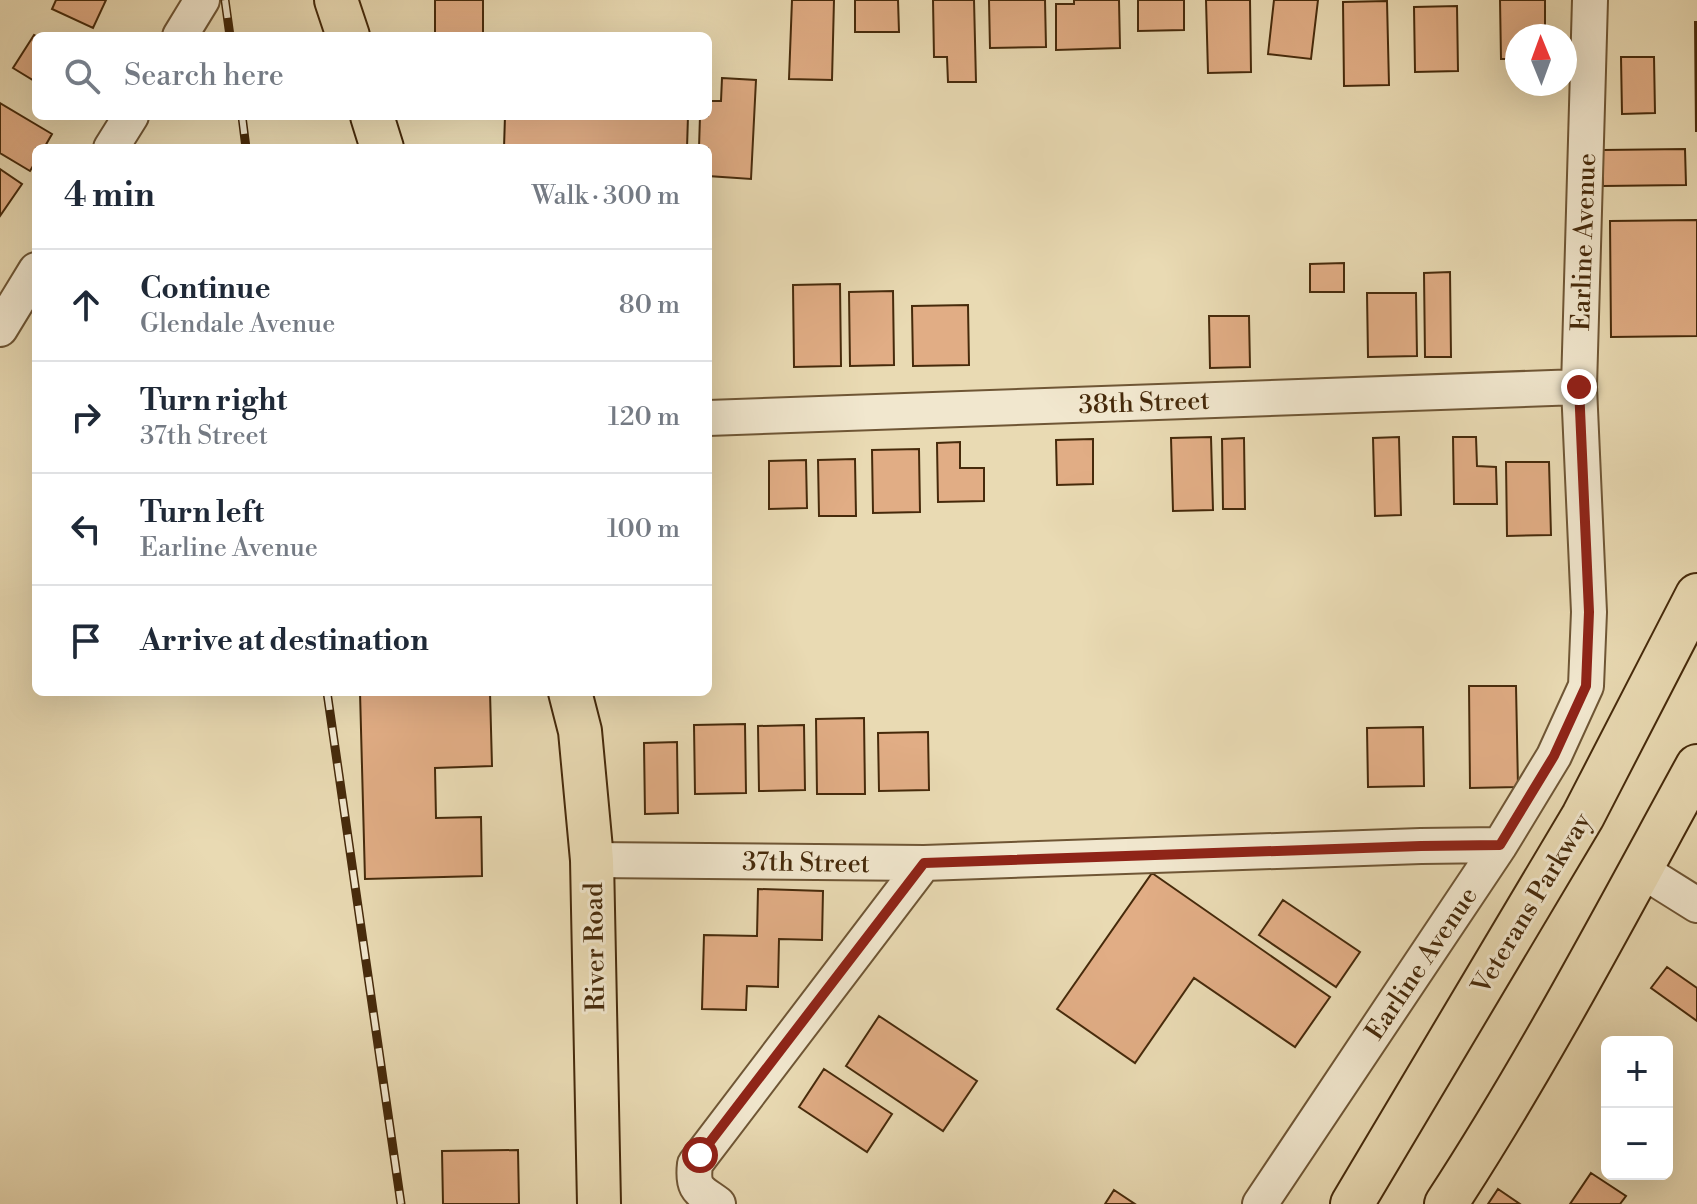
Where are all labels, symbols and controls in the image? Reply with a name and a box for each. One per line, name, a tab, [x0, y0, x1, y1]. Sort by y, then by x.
north arrow	[1505, 24, 1577, 96]
search box	[32, 32, 712, 120]
icon: search	[60, 54, 104, 98]
text: Search here	[124, 57, 284, 95]
street label: Earline Avenue	[1565, 153, 1603, 331]
text: 4 min	[64, 175, 155, 217]
text: Walk · 300 m	[532, 180, 680, 212]
text: Continue	[140, 270, 271, 308]
icon: ahead	[64, 283, 108, 327]
text: 80 m	[619, 289, 680, 321]
text: Glendale Avenue	[140, 308, 335, 340]
route end	[1561, 369, 1597, 405]
text: Turn right	[140, 382, 287, 420]
street label: 38th Street	[1078, 385, 1210, 421]
icon: right	[64, 395, 108, 439]
text: 120 m	[608, 401, 680, 433]
text: 37th Street	[140, 420, 268, 452]
text: Turn left	[140, 494, 264, 532]
icon: left	[64, 507, 108, 551]
text: 100 m	[607, 513, 680, 545]
text: Earline Avenue	[140, 532, 318, 564]
icon: arrive	[64, 619, 108, 663]
text: Arrive at destination	[140, 622, 429, 660]
street label: Veterans Parkway	[1465, 807, 1599, 1001]
street label: 37th Street	[742, 846, 870, 880]
street label: Earline Avenue	[1359, 881, 1485, 1046]
street label: River Road	[578, 882, 612, 1012]
map controls	[1601, 1036, 1673, 1180]
button: +	[1601, 1036, 1673, 1108]
button: −	[1601, 1108, 1673, 1180]
route start	[682, 1137, 718, 1173]

